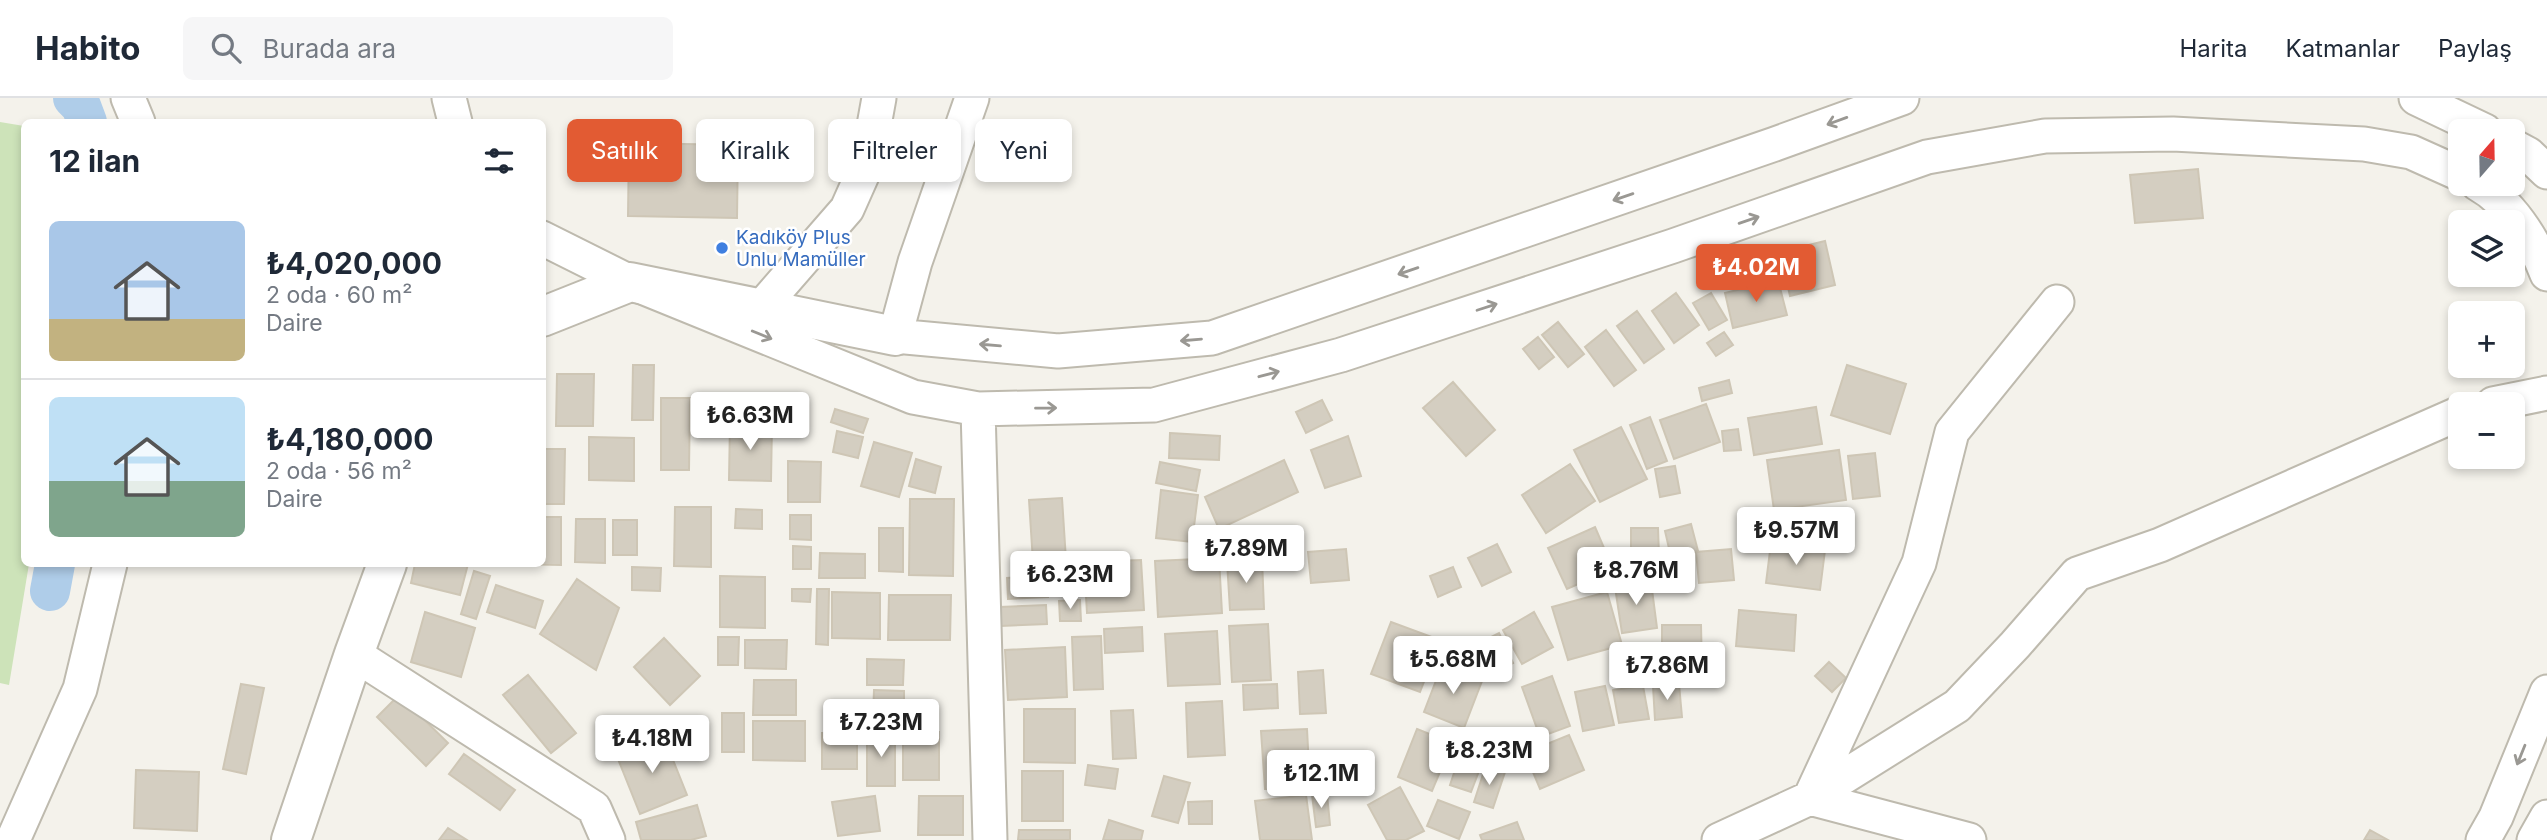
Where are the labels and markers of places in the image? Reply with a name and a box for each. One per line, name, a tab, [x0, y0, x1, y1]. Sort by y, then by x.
place label: Kadıköy Plus Unlu Mamüller	[736, 226, 866, 271]
marker: Kadıköy Plus Unlu Mamüller	[714, 240, 730, 256]
pin: ₺4.02M	[1699, 244, 1813, 304]
pin: ₺6.63M	[693, 392, 807, 452]
pin: ₺9.57M	[1739, 508, 1853, 567]
pin: ₺7.89M	[1189, 526, 1303, 585]
pin: ₺8.76M	[1579, 547, 1693, 607]
pin: ₺6.23M	[1013, 552, 1127, 611]
pin: ₺5.68M	[1396, 636, 1510, 696]
pin: ₺7.86M	[1610, 642, 1724, 702]
pin: ₺7.23M	[824, 700, 938, 759]
pin: ₺4.18M	[595, 716, 709, 775]
pin: ₺8.23M	[1432, 728, 1546, 787]
pin: ₺12.1M	[1264, 750, 1378, 810]

